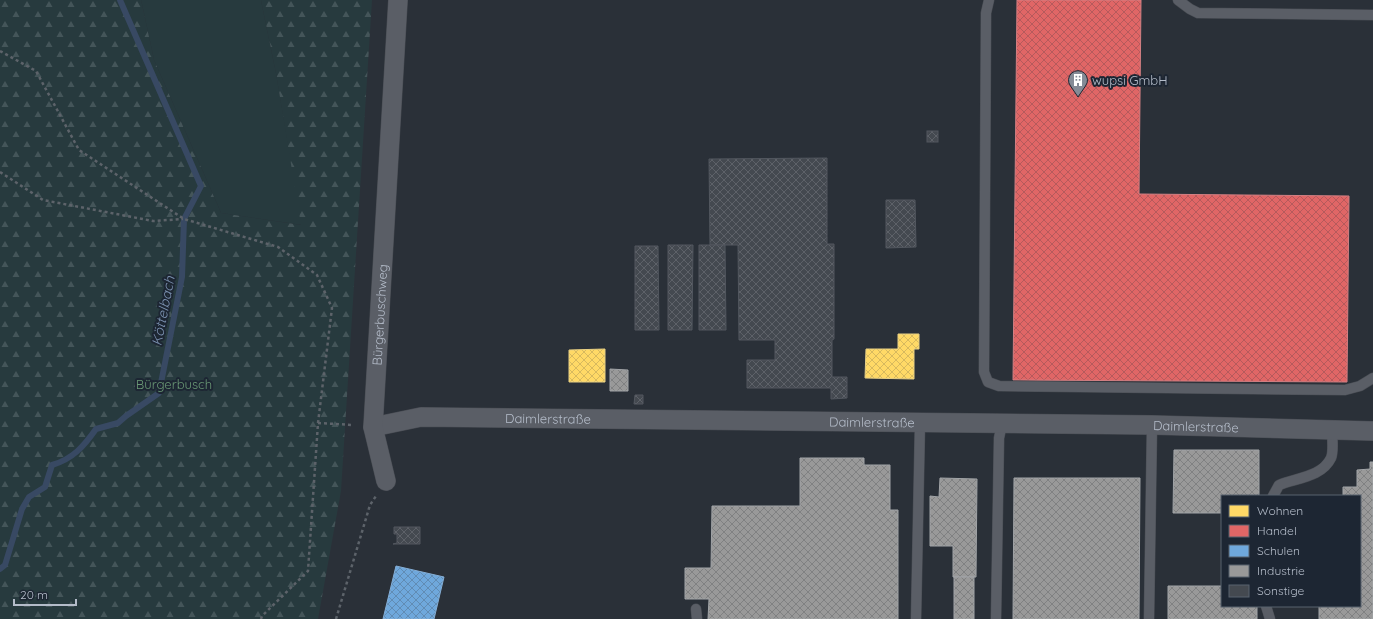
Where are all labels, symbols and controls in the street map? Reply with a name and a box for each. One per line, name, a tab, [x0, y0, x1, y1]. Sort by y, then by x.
building icon: wupsi GmbH	[1067, 69, 1089, 97]
place label: wupsi GmbH	[1092, 72, 1168, 88]
street label: Bürgerbuschweg	[369, 264, 391, 366]
water label: Köttelbach	[147, 274, 179, 347]
park label: Bürgerbusch	[136, 376, 212, 392]
street label: Daimlerstraße	[505, 410, 591, 427]
street label: Daimlerstraße	[829, 413, 915, 430]
street label: Daimlerstraße	[1153, 417, 1239, 435]
legend	[1221, 495, 1361, 607]
text: Wohnen	[1257, 503, 1303, 518]
text: Handel	[1257, 523, 1297, 538]
text: Schulen	[1257, 543, 1300, 558]
text: Industrie	[1257, 563, 1305, 578]
scale bar	[14, 581, 76, 607]
text: Sonstige	[1257, 583, 1304, 598]
text: 20 m	[20, 587, 48, 602]

